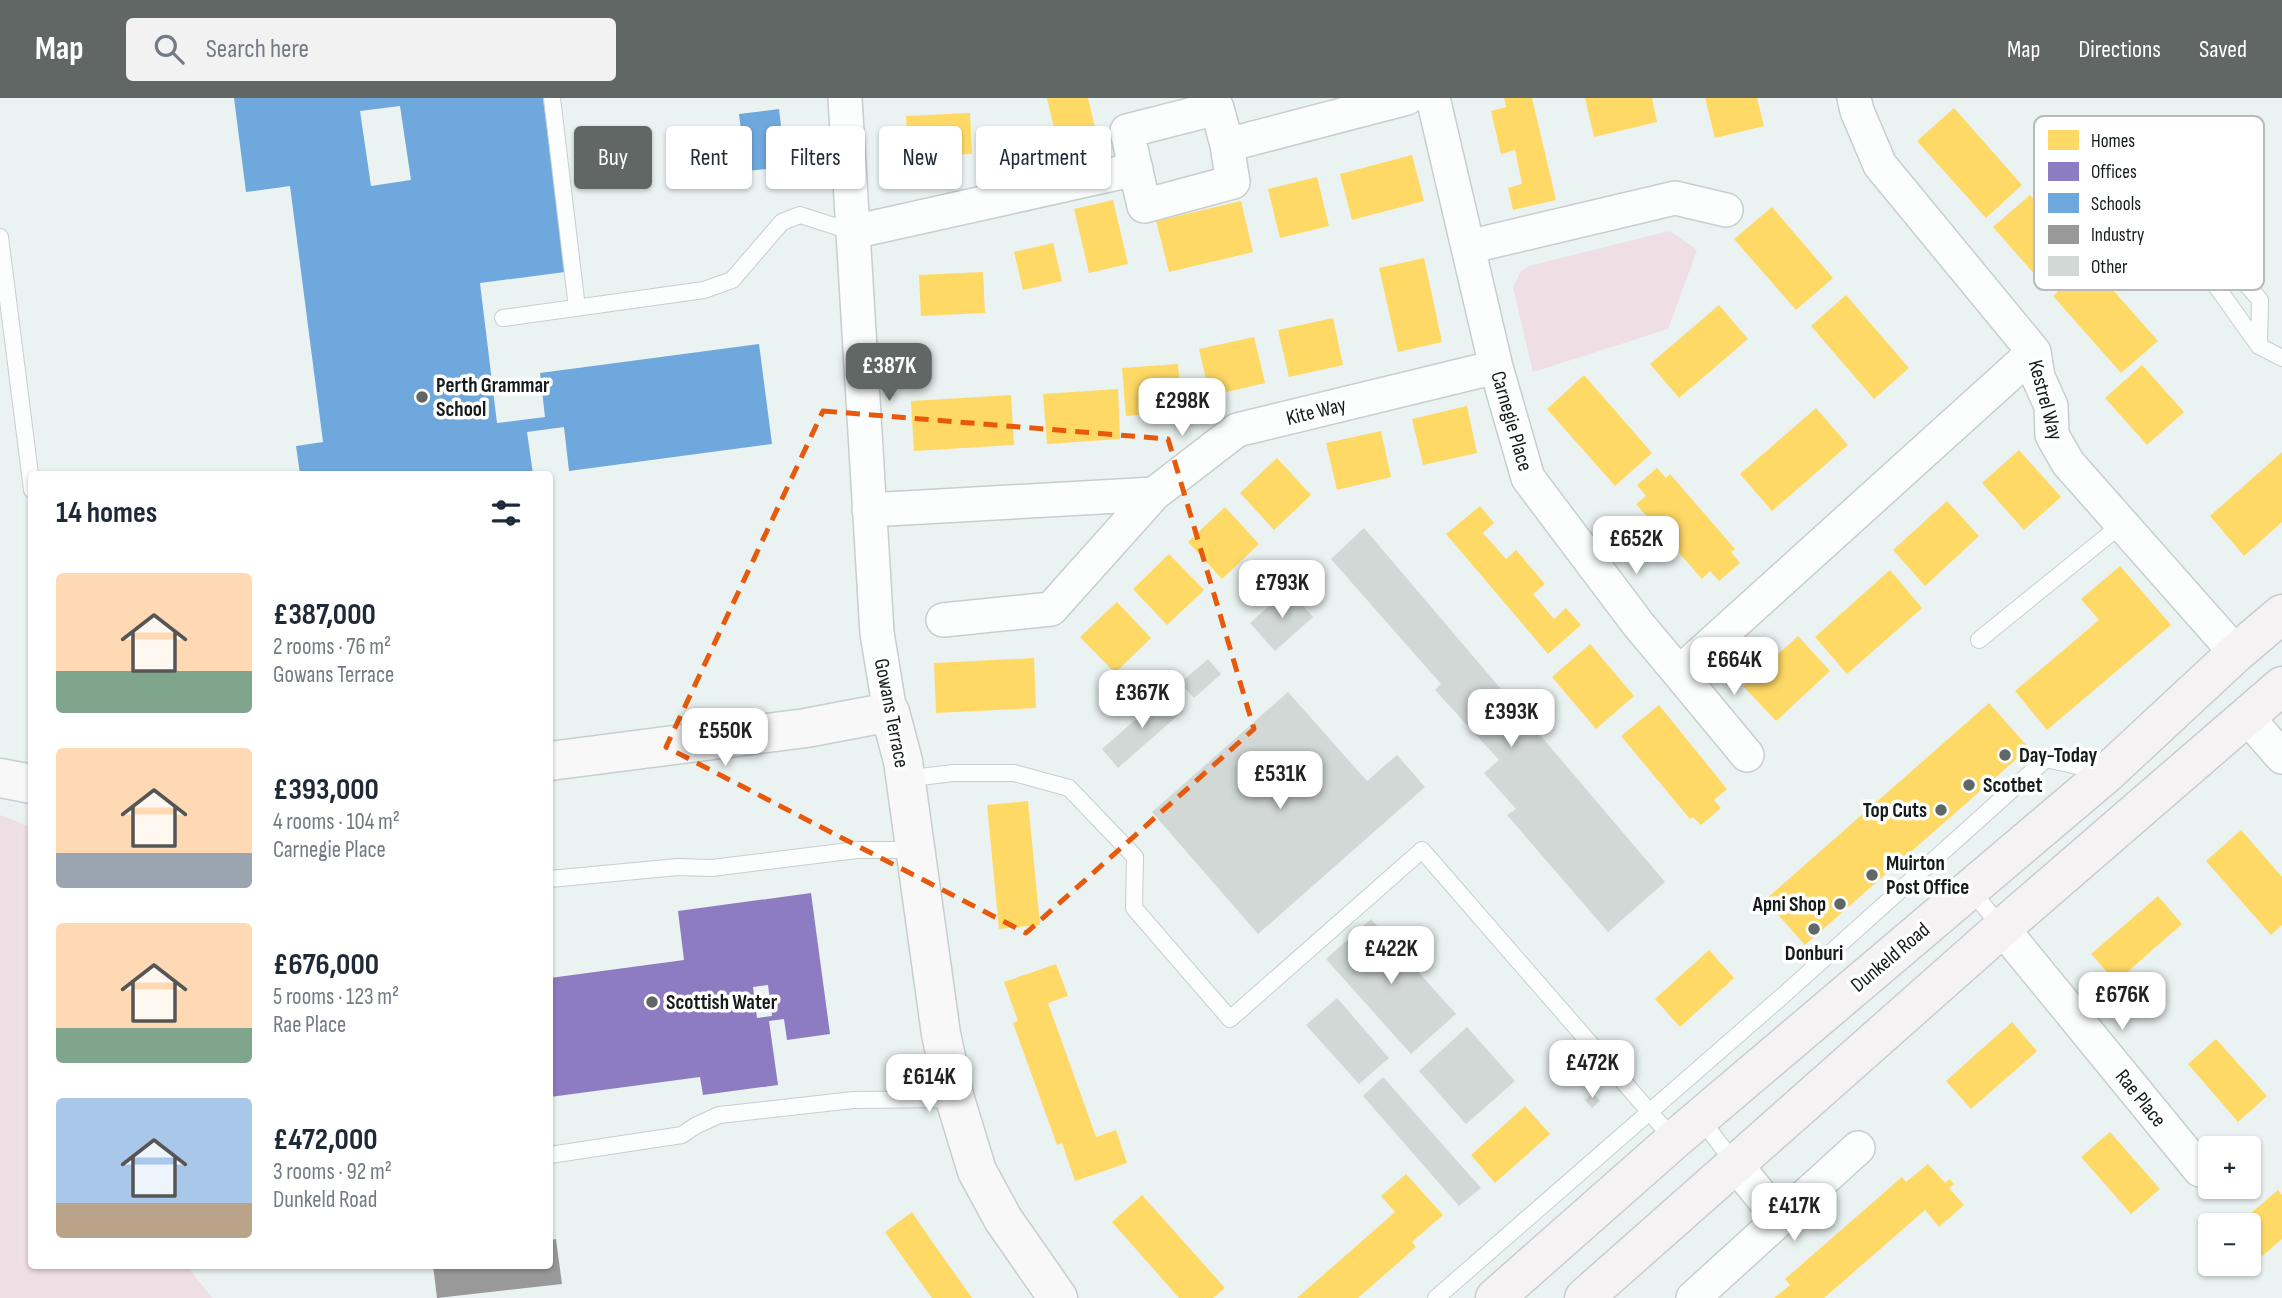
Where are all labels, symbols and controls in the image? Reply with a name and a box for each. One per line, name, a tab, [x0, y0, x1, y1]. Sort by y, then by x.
search box	[126, 18, 616, 81]
text: Map	[35, 29, 84, 69]
icon: search	[150, 30, 188, 68]
text: Search here	[206, 34, 309, 65]
text: Map	[2007, 35, 2040, 64]
text: Directions	[2078, 35, 2161, 64]
text: Saved	[2199, 35, 2247, 64]
legend	[2034, 116, 2264, 290]
chip: Buy	[574, 126, 652, 189]
chip: Rent	[666, 126, 752, 189]
chip: Filters	[766, 126, 865, 189]
chip: New	[879, 126, 962, 189]
chip: Apartment	[976, 126, 1111, 189]
text: Homes	[2091, 130, 2135, 153]
text: Offices	[2091, 161, 2137, 184]
text: Schools	[2091, 193, 2141, 216]
text: Industry	[2091, 224, 2145, 247]
text: Other	[2091, 256, 2128, 279]
pin: £387K	[840, 344, 938, 403]
text: £387K	[862, 352, 916, 380]
street label: Kestrel Way	[2023, 357, 2068, 443]
street label: Carnegie Place	[1485, 368, 1538, 474]
place label: Perth Grammar School	[436, 373, 550, 422]
pin: £298K	[1133, 378, 1231, 438]
text: £298K	[1155, 387, 1209, 415]
marker: Perth Grammar School	[414, 389, 430, 405]
street label: Kite Way	[1284, 392, 1349, 431]
icon: filters	[487, 494, 525, 532]
text: 14 homes	[56, 495, 157, 531]
pin: £652K	[1587, 517, 1685, 576]
text: £652K	[1609, 525, 1663, 553]
pin: £793K	[1233, 560, 1331, 620]
text: £793K	[1255, 569, 1309, 597]
text: £387,000	[273, 597, 376, 633]
icon: home	[112, 601, 196, 685]
text: 2 rooms · 76 m²	[273, 633, 391, 661]
pin: £664K	[1685, 638, 1783, 697]
text: £664K	[1706, 646, 1762, 674]
street label: Gowans Terrace	[869, 656, 914, 770]
text: Gowans Terrace	[273, 661, 394, 689]
pin: £367K	[1093, 670, 1191, 730]
text: £367K	[1115, 679, 1169, 707]
pin: £393K	[1462, 690, 1560, 749]
text: £393K	[1484, 698, 1538, 726]
pin: £550K	[676, 708, 774, 768]
text: £550K	[698, 717, 752, 745]
place label: Day-Today	[2019, 743, 2097, 768]
marker: Day-Today	[1997, 747, 2013, 763]
pin: £531K	[1231, 752, 1329, 811]
text: £531K	[1254, 760, 1306, 788]
text: £393,000	[273, 772, 379, 808]
place label: Scotbet	[1983, 773, 2042, 798]
icon: home	[112, 776, 196, 860]
marker: Scotbet	[1961, 777, 1977, 793]
place label: Top Cuts	[1863, 798, 1927, 823]
marker: Top Cuts	[1933, 802, 1949, 818]
text: 4 rooms · 104 m²	[273, 808, 400, 836]
text: Carnegie Place	[273, 836, 386, 864]
place label: Muirton Post Office	[1886, 851, 1969, 900]
marker: Muirton Post Office	[1864, 867, 1880, 883]
place label: Apni Shop	[1752, 892, 1826, 917]
marker: Apni Shop	[1832, 896, 1848, 912]
street label: Dunkeld Road	[1846, 917, 1935, 998]
marker: Donburi	[1806, 921, 1822, 937]
pin: £422K	[1342, 926, 1440, 986]
text: £422K	[1364, 935, 1418, 963]
place label: Donburi	[1785, 941, 1843, 966]
text: £676,000	[273, 947, 379, 983]
icon: home	[112, 951, 196, 1035]
pin: £676K	[2073, 972, 2171, 1032]
text: £676K	[2095, 981, 2149, 1009]
text: 5 rooms · 123 m²	[273, 983, 399, 1011]
place label: Scottish Water	[666, 990, 778, 1015]
marker: Scottish Water	[644, 994, 660, 1010]
text: Rae Place	[273, 1011, 346, 1039]
pin: £472K	[1543, 1040, 1641, 1100]
text: £472K	[1565, 1049, 1619, 1077]
pin: £614K	[880, 1054, 978, 1114]
text: £614K	[902, 1063, 956, 1091]
street label: Rae Place	[2110, 1064, 2171, 1132]
text: £472,000	[273, 1122, 377, 1158]
icon: home	[112, 1126, 196, 1210]
map controls	[2198, 1136, 2261, 1276]
button: +	[2198, 1136, 2261, 1199]
text: 3 rooms · 92 m²	[273, 1158, 392, 1186]
pin: £417K	[1745, 1184, 1843, 1243]
text: Dunkeld Road	[273, 1186, 377, 1214]
text: £417K	[1768, 1192, 1820, 1220]
button: −	[2198, 1213, 2261, 1276]

